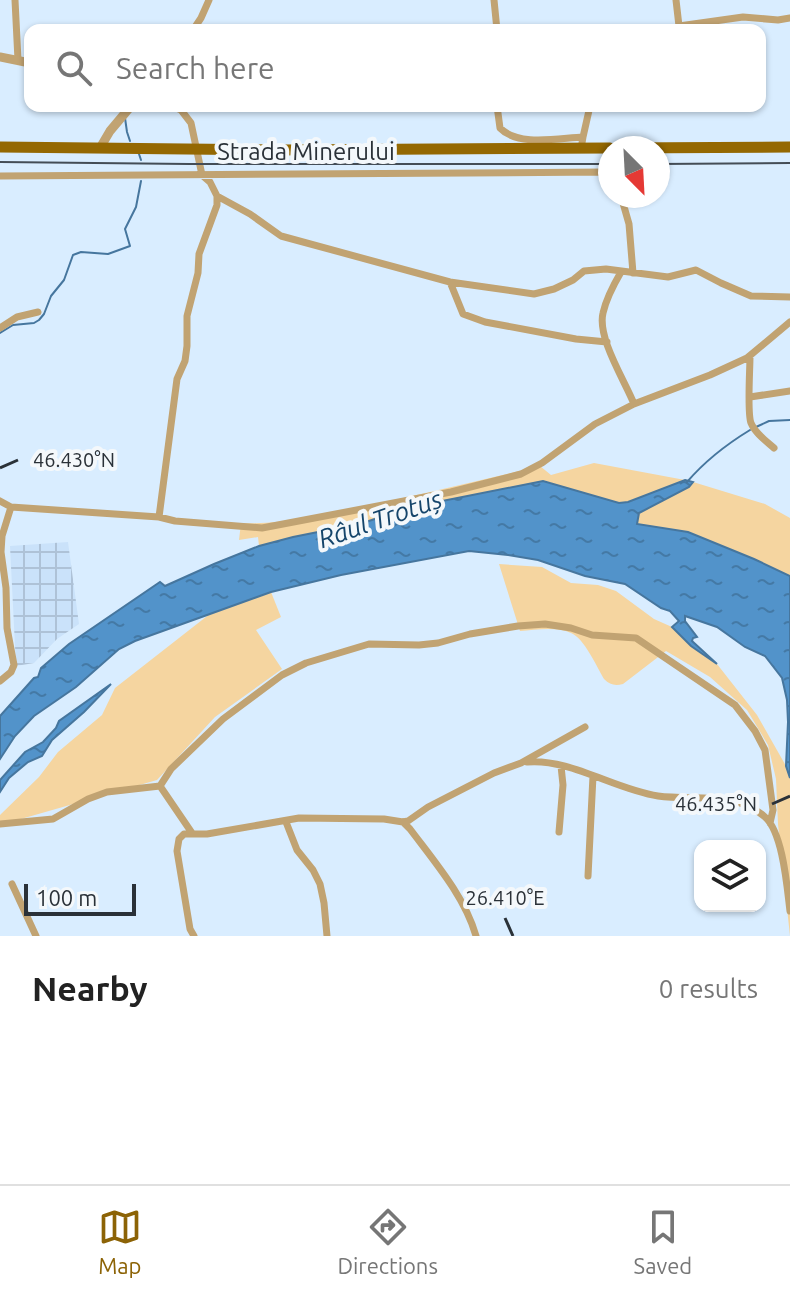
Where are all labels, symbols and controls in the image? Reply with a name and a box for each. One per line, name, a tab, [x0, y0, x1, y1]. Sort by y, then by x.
search box	[24, 24, 766, 112]
icon: search	[52, 46, 96, 90]
text: Search here	[116, 51, 275, 85]
north arrow	[598, 136, 670, 208]
street label: Strada Minerului	[217, 138, 395, 165]
text: 46.430°N	[33, 448, 115, 471]
water label: Râul Trotuș	[314, 484, 446, 553]
text: 46.435°N	[675, 792, 757, 815]
map controls	[694, 840, 766, 912]
button: layers	[694, 840, 766, 912]
scale bar	[24, 880, 136, 916]
text: 100 m	[36, 885, 97, 910]
text: 26.410°E	[466, 886, 545, 909]
text: Nearby	[32, 969, 147, 1007]
text: 0 results	[659, 974, 758, 1003]
tab: Map	[98, 1205, 142, 1278]
tab: Directions	[337, 1205, 438, 1278]
tab: Saved	[634, 1205, 692, 1278]

